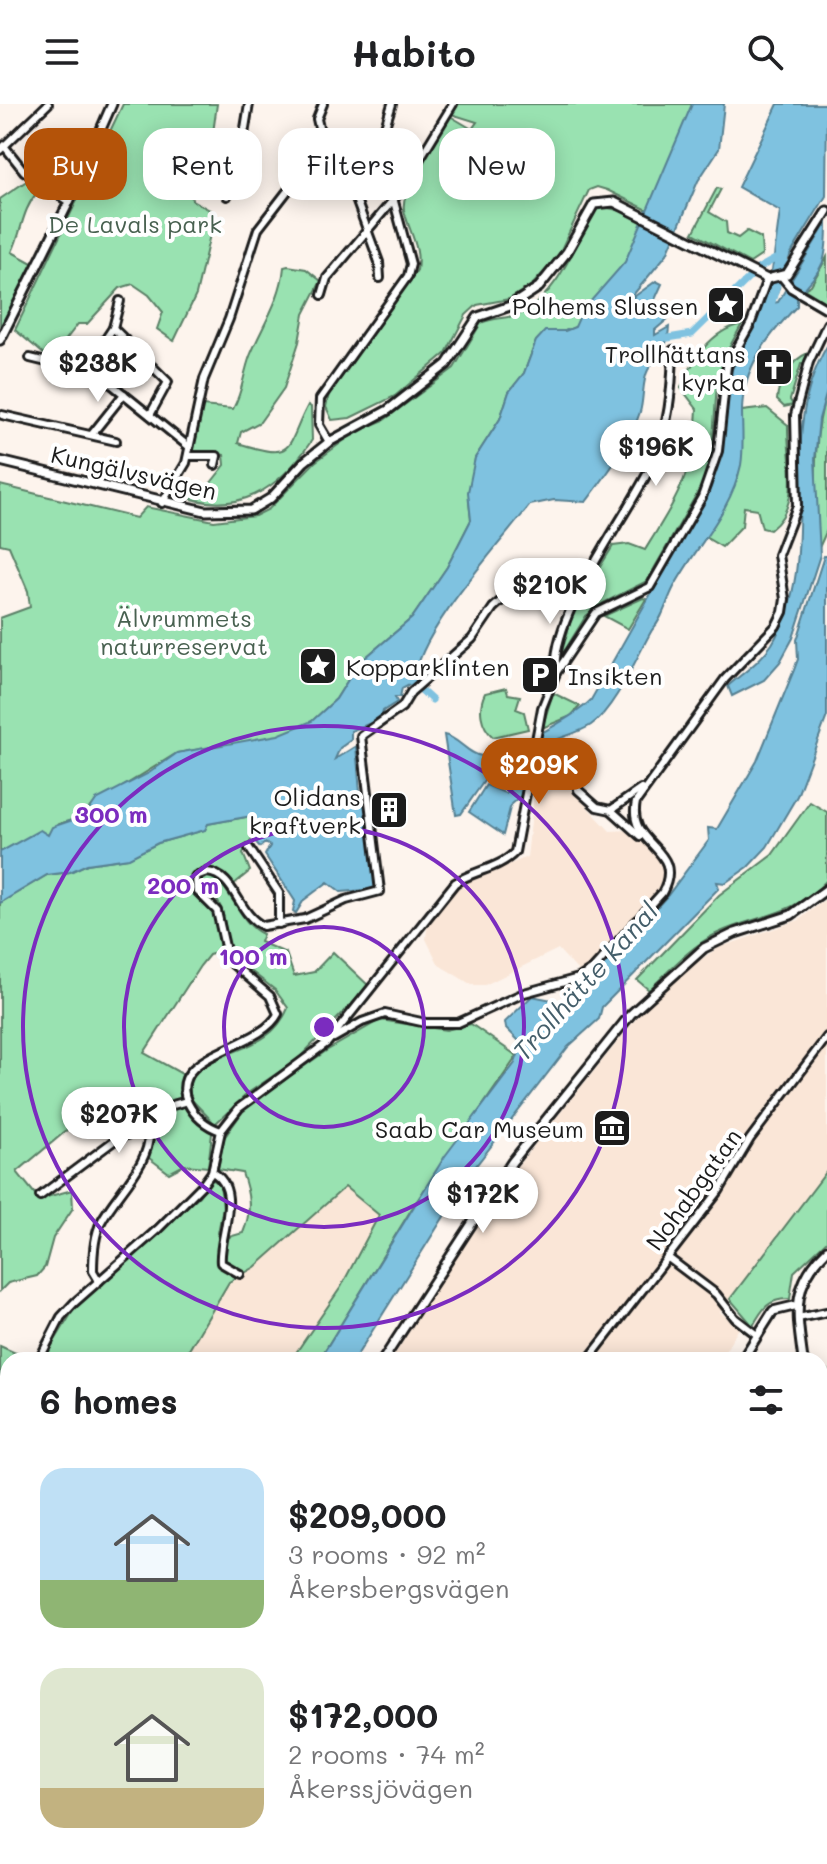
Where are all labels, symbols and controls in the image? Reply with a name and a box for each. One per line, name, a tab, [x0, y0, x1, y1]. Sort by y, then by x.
text: Habito	[352, 29, 475, 76]
icon: menu	[40, 30, 84, 74]
icon: search	[743, 30, 787, 74]
chip: Buy	[24, 128, 127, 200]
chip: Rent	[143, 128, 262, 200]
chip: Filters	[278, 128, 423, 200]
chip: New	[439, 128, 555, 200]
park label: De Lavals park	[48, 208, 222, 239]
place icon: Polhems Slussen	[705, 284, 747, 326]
place label: Polhems Slussen	[512, 290, 698, 321]
pin: $238K	[42, 336, 154, 404]
place label: Trollhättans kyrka	[605, 338, 746, 397]
text: $238K	[58, 345, 138, 379]
church icon: Trollhättans kyrka	[753, 346, 795, 388]
pin: $196K	[600, 420, 712, 488]
text: $196K	[618, 429, 694, 463]
street label: Kungälvsvägen	[48, 438, 220, 506]
pin: $210K	[494, 558, 606, 626]
text: $210K	[512, 567, 588, 601]
park label: Älvrummets naturreservat	[100, 602, 268, 661]
place icon: Kopparklinten	[297, 645, 339, 687]
place label: Kopparklinten	[346, 651, 510, 682]
parking icon: Insikten	[519, 654, 561, 696]
place label: Insikten	[568, 660, 662, 691]
pin: $209K	[483, 738, 595, 806]
text: $209K	[499, 747, 579, 781]
place label: Olidans kraftverk	[249, 781, 361, 840]
building icon: Olidans kraftverk	[368, 789, 410, 831]
text: 300 m	[75, 798, 147, 829]
text: 200 m	[147, 869, 219, 900]
water label: Trollhätte kanal	[505, 894, 665, 1067]
text: 100 m	[218, 940, 288, 971]
centre of rings	[310, 1013, 338, 1041]
pin: $207K	[63, 1087, 175, 1155]
text: $207K	[80, 1096, 158, 1130]
museum icon: Saab Car Museum	[591, 1107, 633, 1149]
place label: Saab Car Museum	[375, 1113, 584, 1144]
street label: Nohabgatan	[638, 1122, 748, 1256]
pin: $172K	[427, 1167, 539, 1235]
text: $172K	[446, 1176, 520, 1210]
text: 6 homes	[40, 1378, 178, 1423]
icon: filters	[744, 1378, 788, 1422]
text: $209,000	[288, 1492, 446, 1537]
icon: home	[104, 1500, 200, 1596]
text: 3 rooms · 92 m²	[288, 1537, 486, 1571]
text: Åkersbergsvägen	[288, 1571, 510, 1605]
text: $172,000	[288, 1692, 438, 1737]
icon: home	[104, 1700, 200, 1796]
text: 2 rooms · 74 m²	[288, 1737, 485, 1771]
text: Åkerssjövägen	[288, 1771, 473, 1805]

